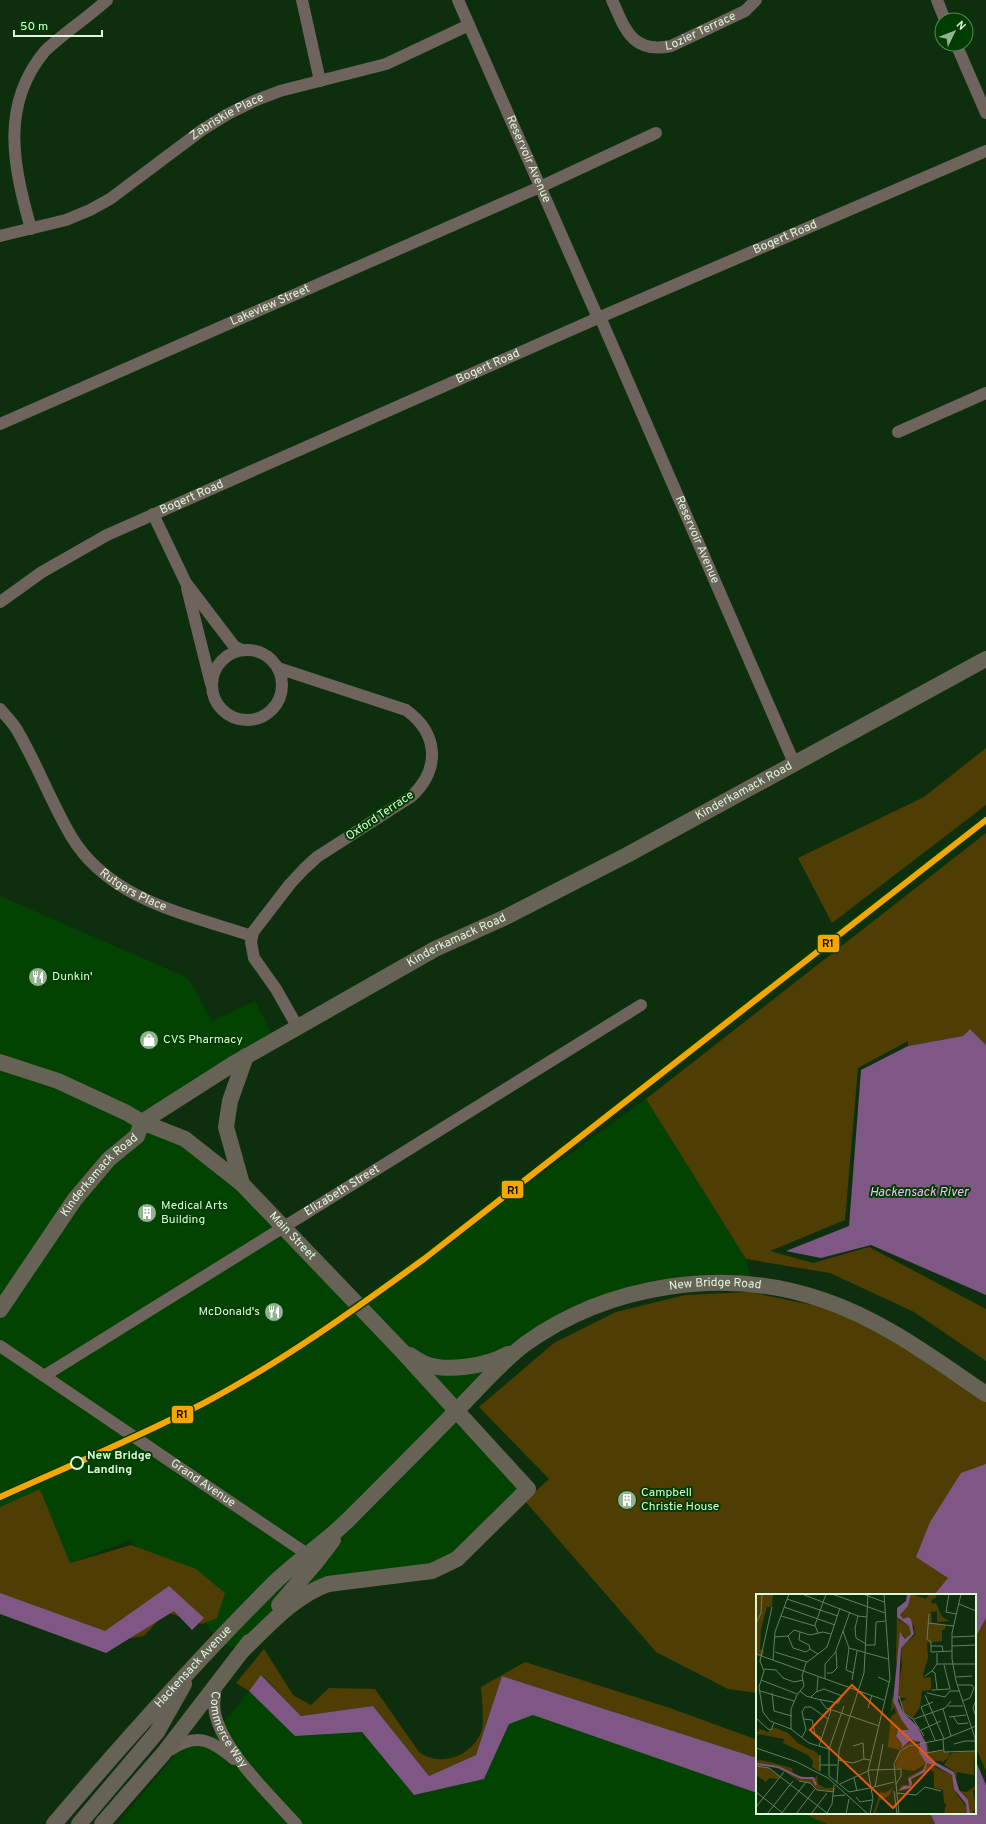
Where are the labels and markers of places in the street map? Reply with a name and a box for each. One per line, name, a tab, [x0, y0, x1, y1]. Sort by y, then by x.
restaurant icon: Dunkin'	[27, 966, 49, 988]
place label: Dunkin'	[52, 969, 93, 985]
shop icon: CVS Pharmacy	[138, 1029, 160, 1051]
place label: CVS Pharmacy	[163, 1032, 243, 1048]
place label: Medical Arts Building	[161, 1198, 228, 1228]
building icon: Medical Arts Building	[136, 1202, 158, 1224]
restaurant icon: McDonald's	[263, 1301, 285, 1323]
place label: McDonald's	[198, 1304, 260, 1320]
place label: New Bridge Landing	[87, 1448, 152, 1478]
marker: New Bridge Landing	[70, 1456, 84, 1470]
place label: Campbell Christie House	[641, 1485, 719, 1515]
building icon: Campbell Christie House	[616, 1489, 638, 1511]

